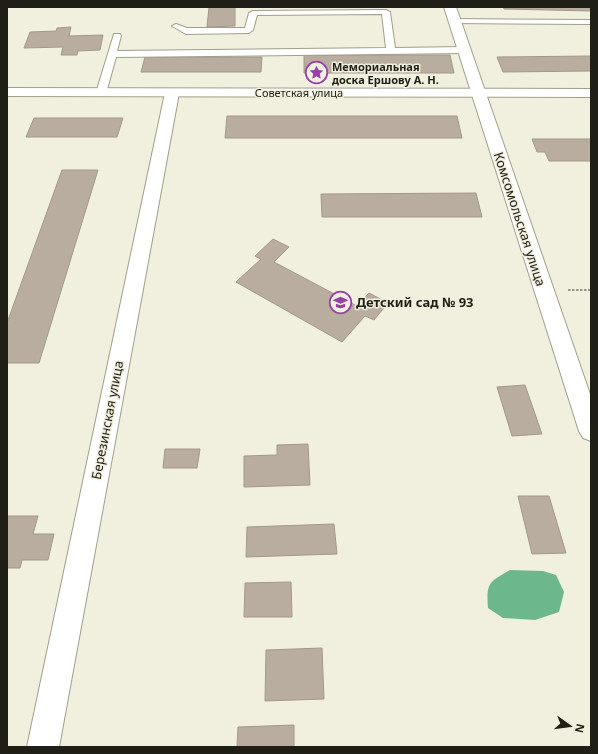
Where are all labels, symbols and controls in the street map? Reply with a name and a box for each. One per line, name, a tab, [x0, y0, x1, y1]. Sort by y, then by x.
place label: Мемориальная доска Ершову А. Н.	[332, 59, 439, 87]
place icon: Мемориальная доска Ершову А. Н.	[303, 60, 329, 86]
street label: Советская улица	[255, 85, 343, 100]
street label: Комсомольская улица	[490, 150, 550, 288]
school or university icon: Детский сад № 93	[328, 289, 354, 315]
place label: Детский сад № 93	[356, 293, 474, 311]
street label: Березинская улица	[87, 359, 127, 481]
north arrow	[550, 706, 590, 746]
text: N	[572, 722, 589, 735]

